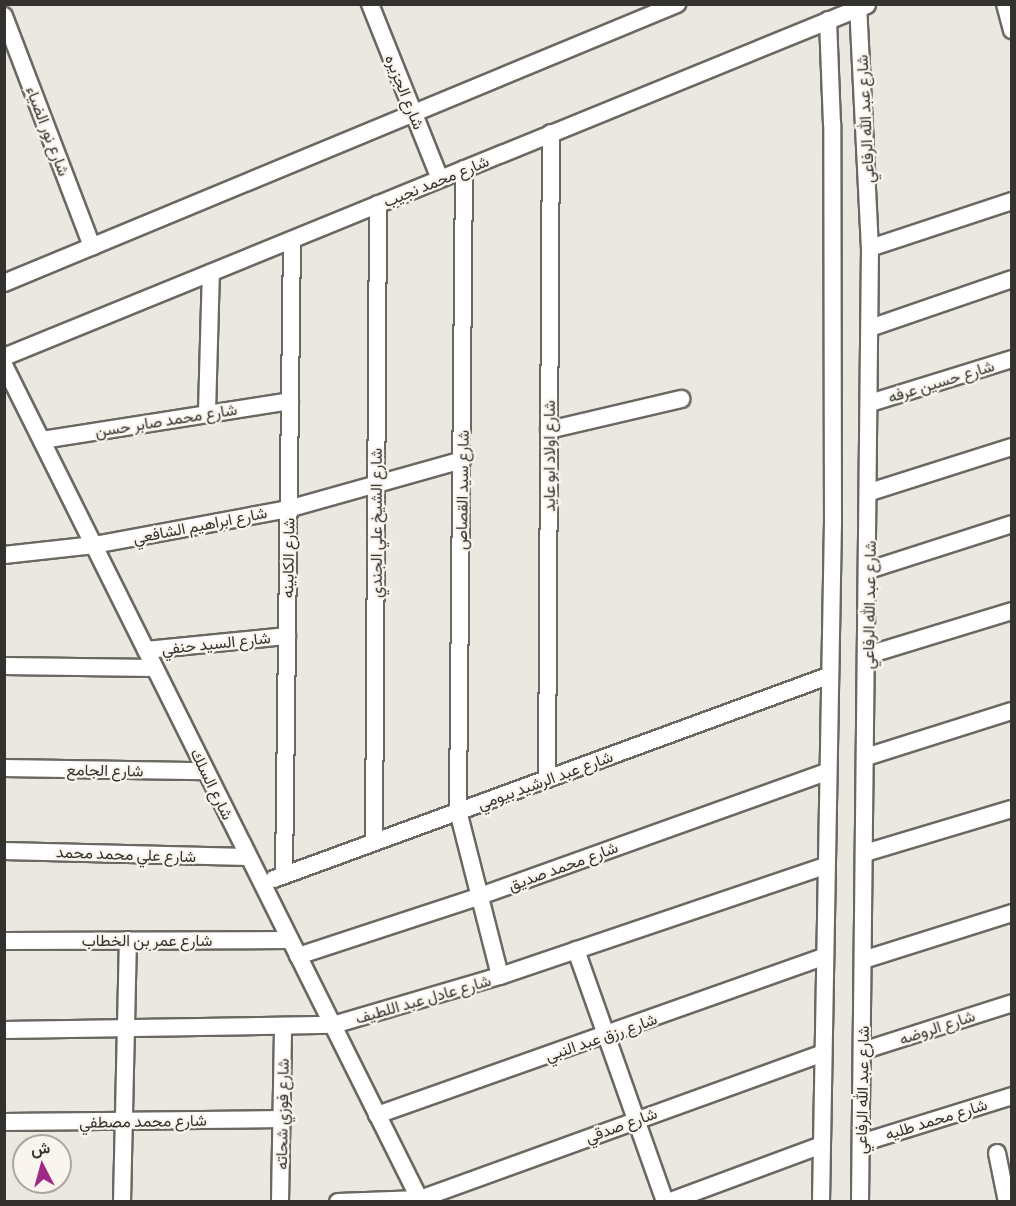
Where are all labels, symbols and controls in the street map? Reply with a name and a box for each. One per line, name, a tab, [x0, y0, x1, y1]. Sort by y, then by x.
street label: شارع الجزيره	[381, 52, 429, 132]
street label: شارع عبد الله الرفاعي	[852, 54, 878, 184]
street label: شارع نور الضياء	[22, 83, 74, 179]
street label: شارع محمد نجيب	[380, 151, 492, 211]
street label: شارع حسين عرفه	[886, 356, 996, 406]
street label: شارع محمد صابر حسن	[94, 399, 238, 441]
street label: شارع اولاد ابو عايد	[539, 400, 559, 512]
street label: شارع سيد القصاص	[451, 430, 473, 550]
street label: شارع الشيخ علي الجندي	[366, 448, 386, 598]
street label: شارع ابراهيم الشافعي	[131, 503, 269, 547]
street label: شارع الكابينه	[278, 518, 298, 598]
street label: شارع عبد الله الرفاعي	[858, 541, 880, 669]
street label: شارع السيد حنفي	[161, 628, 271, 658]
street label: شارع السلك	[186, 745, 238, 823]
street label: شارع عبد الرشيد بيومي	[475, 747, 615, 813]
street label: شارع الجامع	[66, 760, 144, 780]
street label: شارع محمد صديق	[506, 837, 620, 895]
street label: شارع علي محمد محمد	[56, 842, 196, 866]
street label: شارع عمر بن الخطاب	[82, 930, 212, 950]
street label: شارع عادل عبد اللطيف	[353, 970, 493, 1028]
street label: شارع الروضه	[897, 1006, 977, 1048]
street label: شارع رزق عبد النبي	[542, 1009, 660, 1065]
street label: شارع عبد الله الرفاعي	[851, 1026, 873, 1154]
street label: شارع فوزي شحاته	[271, 1058, 293, 1170]
street label: شارع محمد طليه	[883, 1094, 989, 1144]
street label: شارع صدقي	[582, 1103, 660, 1147]
street label: شارع محمد مصطفي	[79, 1110, 207, 1132]
north arrow	[12, 1134, 72, 1194]
text: ش	[30, 1137, 51, 1159]

